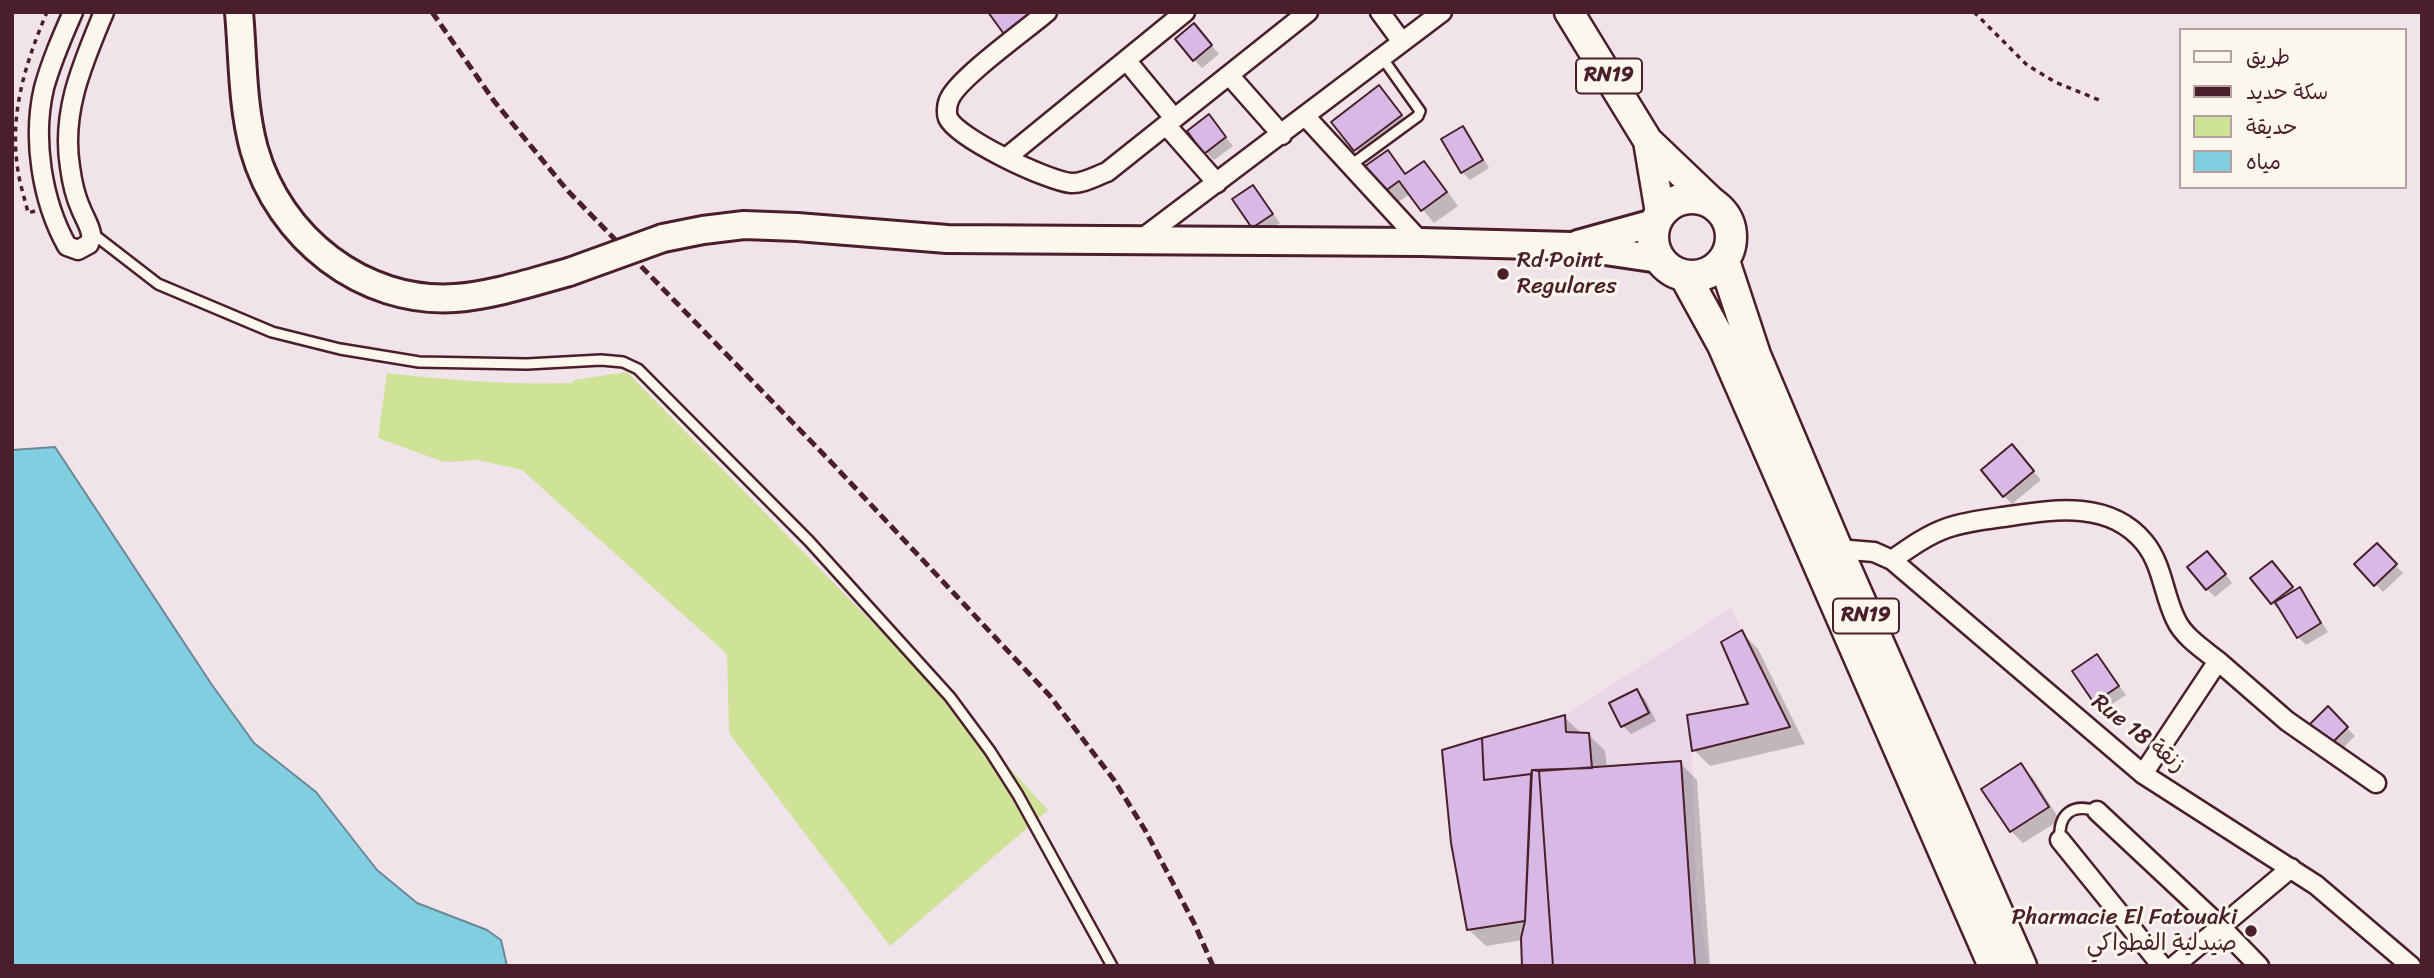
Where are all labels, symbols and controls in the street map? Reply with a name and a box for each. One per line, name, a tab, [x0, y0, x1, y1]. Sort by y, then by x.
legend	[2178, 28, 2406, 189]
text: طريق	[2246, 38, 2290, 76]
road number: RN19	[1576, 58, 1642, 94]
text: سكة حديد	[2246, 73, 2328, 111]
text: حديقة	[2246, 108, 2297, 146]
text: مياه	[2246, 143, 2281, 181]
place label: Rd Point Regulares	[1517, 247, 1617, 301]
marker: Rd Point Regulares	[1495, 266, 1511, 282]
road number: RN19	[1833, 598, 1899, 634]
street label: Rue 18 زنقة	[2086, 689, 2190, 779]
place label: Pharmacie El Fatouaki صيدلية الفطواكي	[2012, 904, 2237, 958]
marker: Pharmacie El Fatouaki صيدلية الفطواكي	[2243, 923, 2259, 939]

